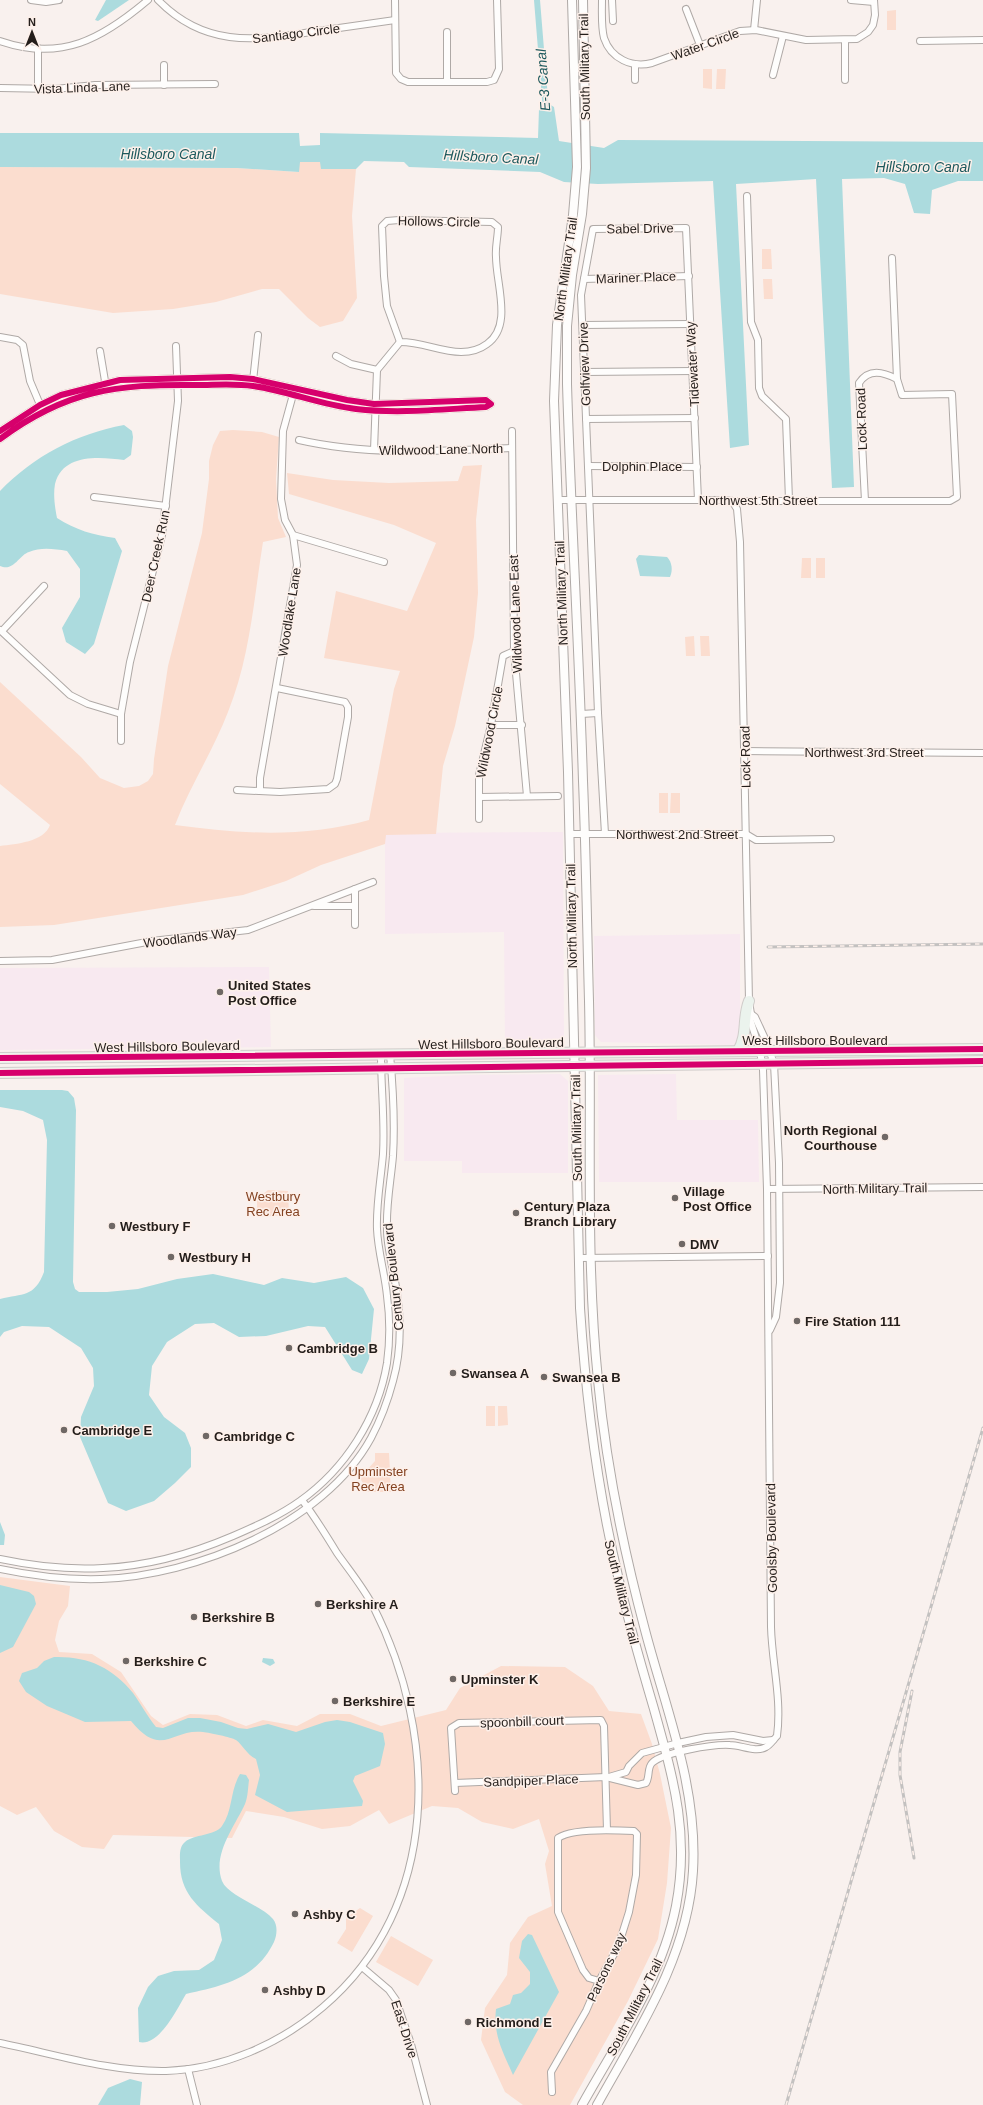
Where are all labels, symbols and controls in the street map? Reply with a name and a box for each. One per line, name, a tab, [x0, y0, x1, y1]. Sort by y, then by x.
north arrow	[12, 12, 52, 52]
street label: South Military Trail	[576, 13, 593, 121]
text: N	[28, 16, 36, 28]
street label: Santiago Circle	[251, 21, 341, 46]
street label: Water Circle	[669, 25, 741, 64]
water label: E-3 Canal	[533, 48, 553, 112]
street label: Vista Linda Lane	[33, 78, 131, 97]
water label: Hillsboro Canal	[121, 146, 216, 162]
water label: Hillsboro Canal	[443, 147, 540, 168]
water label: Hillsboro Canal	[876, 159, 971, 175]
street label: Hollows Circle	[398, 213, 480, 230]
street label: North Military Trail	[551, 216, 580, 322]
street label: Sabel Drive	[606, 220, 674, 237]
street label: Mariner Place	[596, 269, 676, 286]
street label: Tidewater Way	[683, 320, 702, 407]
street label: Golfview Drive	[576, 322, 593, 406]
street label: Lock Road	[853, 388, 870, 450]
street label: Wildwood Lane North	[379, 441, 503, 458]
street label: Dolphin Place	[602, 459, 682, 474]
street label: Northwest 5th Street	[699, 493, 818, 508]
street label: Deer Creek Run	[138, 509, 173, 604]
street label: North Military Trail	[552, 540, 571, 646]
street label: Wildwood Lane East	[506, 554, 525, 673]
street label: Woodlake Lane	[275, 566, 304, 658]
street label: Wildwood Circle	[473, 685, 506, 779]
street label: Lock Road	[737, 726, 754, 788]
street label: Northwest 3rd Street	[804, 745, 924, 760]
street label: Northwest 2nd Street	[616, 827, 738, 842]
street label: North Military Trail	[563, 863, 580, 968]
street label: Woodlands Way	[143, 924, 238, 951]
place label: United States Post Office	[228, 978, 311, 1008]
marker: United States Post Office	[215, 987, 225, 997]
street label: West Hillsboro Boulevard	[742, 1033, 888, 1048]
street label: West Hillsboro Boulevard	[418, 1035, 564, 1052]
street label: West Hillsboro Boulevard	[94, 1038, 240, 1055]
street label: South Military Trail	[568, 1074, 585, 1182]
place label: North Regional Courthouse	[784, 1123, 877, 1153]
marker: North Regional Courthouse	[880, 1132, 890, 1142]
street label: North Military Trail	[823, 1180, 928, 1197]
place label: Village Post Office	[683, 1184, 752, 1214]
park label: Westbury Rec Area	[246, 1189, 301, 1219]
marker: Village Post Office	[670, 1193, 680, 1203]
place label: Century Plaza Branch Library	[524, 1199, 617, 1229]
marker: Century Plaza Branch Library	[511, 1208, 521, 1218]
place label: Westbury F	[120, 1219, 191, 1234]
marker: Westbury F	[107, 1221, 117, 1231]
street label: Century Boulevard	[380, 1223, 407, 1331]
place label: DMV	[690, 1237, 719, 1252]
marker: DMV	[677, 1239, 687, 1249]
place label: Westbury H	[179, 1250, 251, 1265]
marker: Westbury H	[166, 1252, 176, 1262]
place label: Fire Station 111	[805, 1314, 900, 1329]
marker: Fire Station 111	[792, 1316, 802, 1326]
place label: Cambridge B	[297, 1341, 378, 1356]
marker: Cambridge B	[284, 1343, 294, 1353]
place label: Swansea A	[461, 1366, 530, 1381]
marker: Swansea A	[448, 1368, 458, 1378]
place label: Swansea B	[552, 1370, 621, 1385]
marker: Swansea B	[539, 1372, 549, 1382]
place label: Cambridge E	[72, 1423, 153, 1438]
marker: Cambridge E	[59, 1425, 69, 1435]
place label: Cambridge C	[214, 1429, 296, 1444]
marker: Cambridge C	[201, 1431, 211, 1441]
park label: Upminster Rec Area	[348, 1464, 408, 1494]
street label: Goolsby Boulevard	[763, 1483, 780, 1593]
street label: South Military Trail	[601, 1538, 642, 1646]
place label: Berkshire A	[326, 1597, 399, 1612]
marker: Berkshire A	[313, 1599, 323, 1609]
place label: Berkshire B	[202, 1610, 275, 1625]
marker: Berkshire B	[189, 1612, 199, 1622]
place label: Berkshire C	[134, 1654, 208, 1669]
marker: Berkshire C	[121, 1656, 131, 1666]
place label: Upminster K	[461, 1672, 539, 1687]
marker: Upminster K	[448, 1674, 458, 1684]
place label: Berkshire E	[343, 1694, 416, 1709]
marker: Berkshire E	[330, 1696, 340, 1706]
street label: spoonbill court	[480, 1713, 565, 1730]
street label: Sandpiper Place	[483, 1771, 579, 1790]
place label: Ashby C	[303, 1907, 356, 1922]
marker: Ashby C	[290, 1909, 300, 1919]
street label: Parsons way	[584, 1930, 629, 2004]
street label: South Military Trail	[603, 1956, 665, 2058]
place label: Ashby D	[273, 1983, 326, 1998]
marker: Ashby D	[260, 1985, 270, 1995]
street label: East Drive	[388, 1998, 421, 2060]
place label: Richmond E	[476, 2015, 552, 2030]
marker: Richmond E	[463, 2017, 473, 2027]

